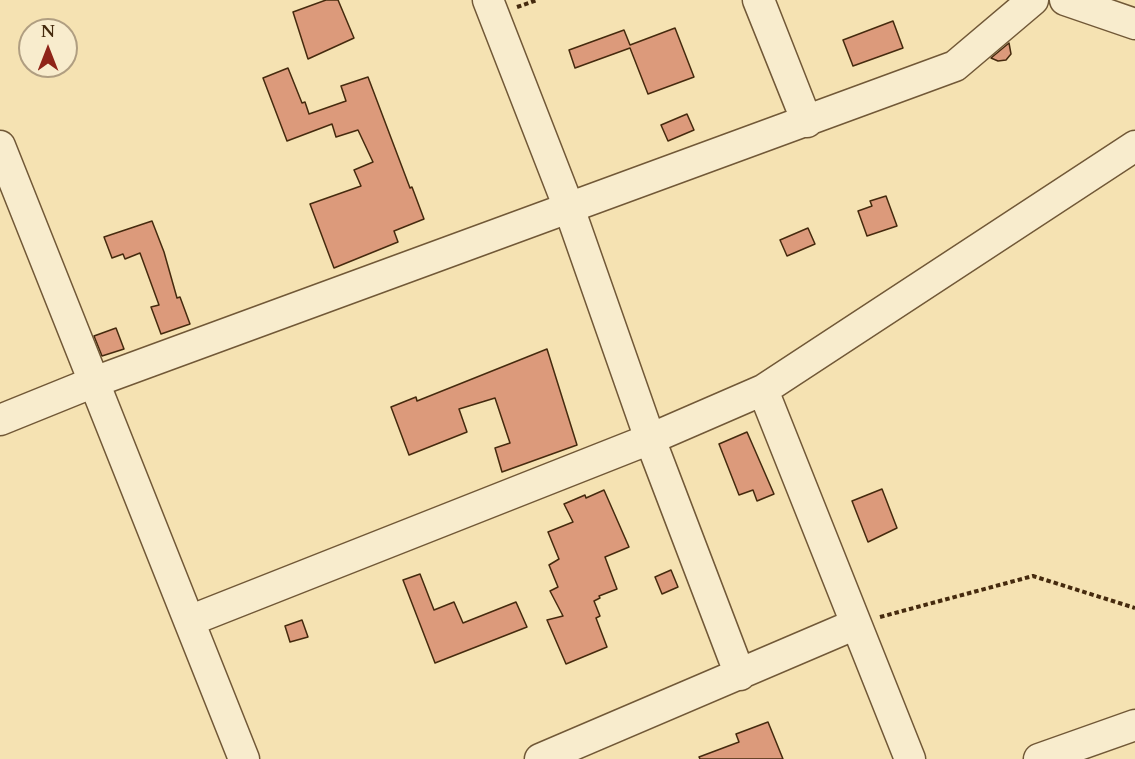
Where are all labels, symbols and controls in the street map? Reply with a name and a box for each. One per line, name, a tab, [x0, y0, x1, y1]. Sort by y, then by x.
north arrow	[18, 18, 78, 78]
text: N	[41, 21, 55, 43]

